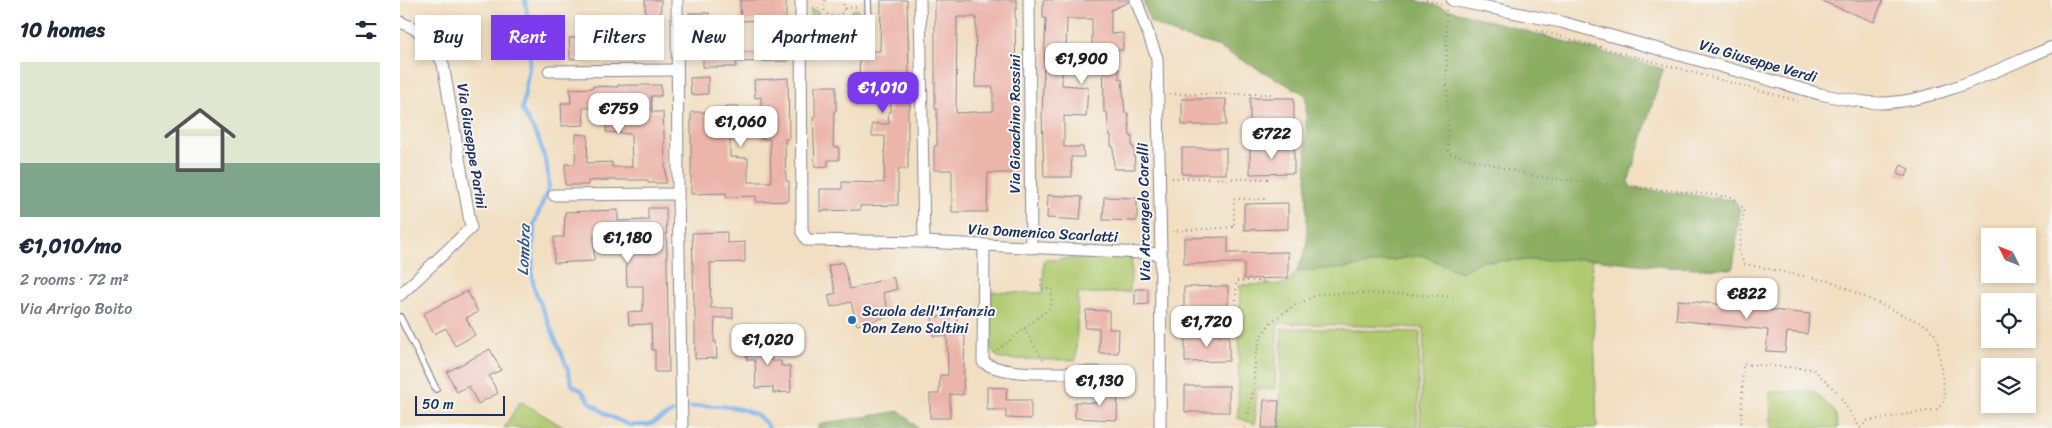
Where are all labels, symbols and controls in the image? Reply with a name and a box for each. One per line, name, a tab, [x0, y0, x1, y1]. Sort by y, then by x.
text: 10 homes	[20, 11, 105, 49]
chip: Buy	[415, 15, 481, 60]
chip: Rent	[491, 15, 565, 60]
chip: Filters	[575, 15, 664, 60]
chip: New	[674, 15, 744, 60]
chip: Apartment	[754, 15, 875, 60]
icon: filters	[352, 16, 380, 44]
street label: Via Giuseppe Verdi	[1696, 32, 1821, 90]
pin: €1,900	[1041, 42, 1123, 85]
text: €1,900	[1056, 44, 1108, 73]
street label: Via Gioachino Rossini	[1002, 54, 1028, 194]
pin: €1,010	[842, 72, 924, 114]
text: €1,010	[859, 73, 907, 102]
street label: Via Giuseppe Parini	[449, 81, 495, 211]
pin: €759	[589, 92, 649, 135]
text: €759	[599, 94, 639, 123]
icon: home	[155, 95, 245, 185]
pin: €1,060	[700, 106, 782, 148]
text: €1,060	[715, 107, 767, 136]
pin: €722	[1242, 118, 1302, 160]
text: €722	[1253, 119, 1291, 148]
street label: Via Arcangelo Corelli	[1130, 142, 1158, 281]
street label: Via Domenico Scarlatti	[967, 216, 1119, 250]
water label: Lombra	[508, 222, 539, 276]
pin: €1,180	[587, 222, 669, 264]
text: €1,180	[604, 223, 652, 252]
text: €1,010/mo	[20, 227, 121, 265]
north arrow	[1981, 228, 2036, 282]
map controls	[1981, 228, 2036, 413]
text: 2 rooms · 72 m²	[20, 265, 129, 294]
pin: €822	[1717, 278, 1777, 320]
text: €822	[1728, 279, 1766, 308]
button: locate	[1981, 293, 2036, 348]
text: Via Arrigo Boito	[20, 294, 132, 323]
place label: Scuola dell'Infanzia Don Zeno Saltini	[862, 298, 996, 341]
pin: €1,720	[1166, 306, 1248, 348]
text: €1,720	[1182, 307, 1232, 336]
marker: Scuola dell'Infanzia Don Zeno Saltini	[846, 314, 858, 326]
pin: €1,020	[727, 324, 809, 366]
text: €1,020	[742, 325, 794, 354]
button: layers	[1981, 358, 2036, 413]
pin: €1,130	[1059, 364, 1141, 407]
text: €1,130	[1076, 366, 1124, 395]
text: 50 m	[422, 392, 454, 417]
scale bar	[415, 393, 505, 416]

